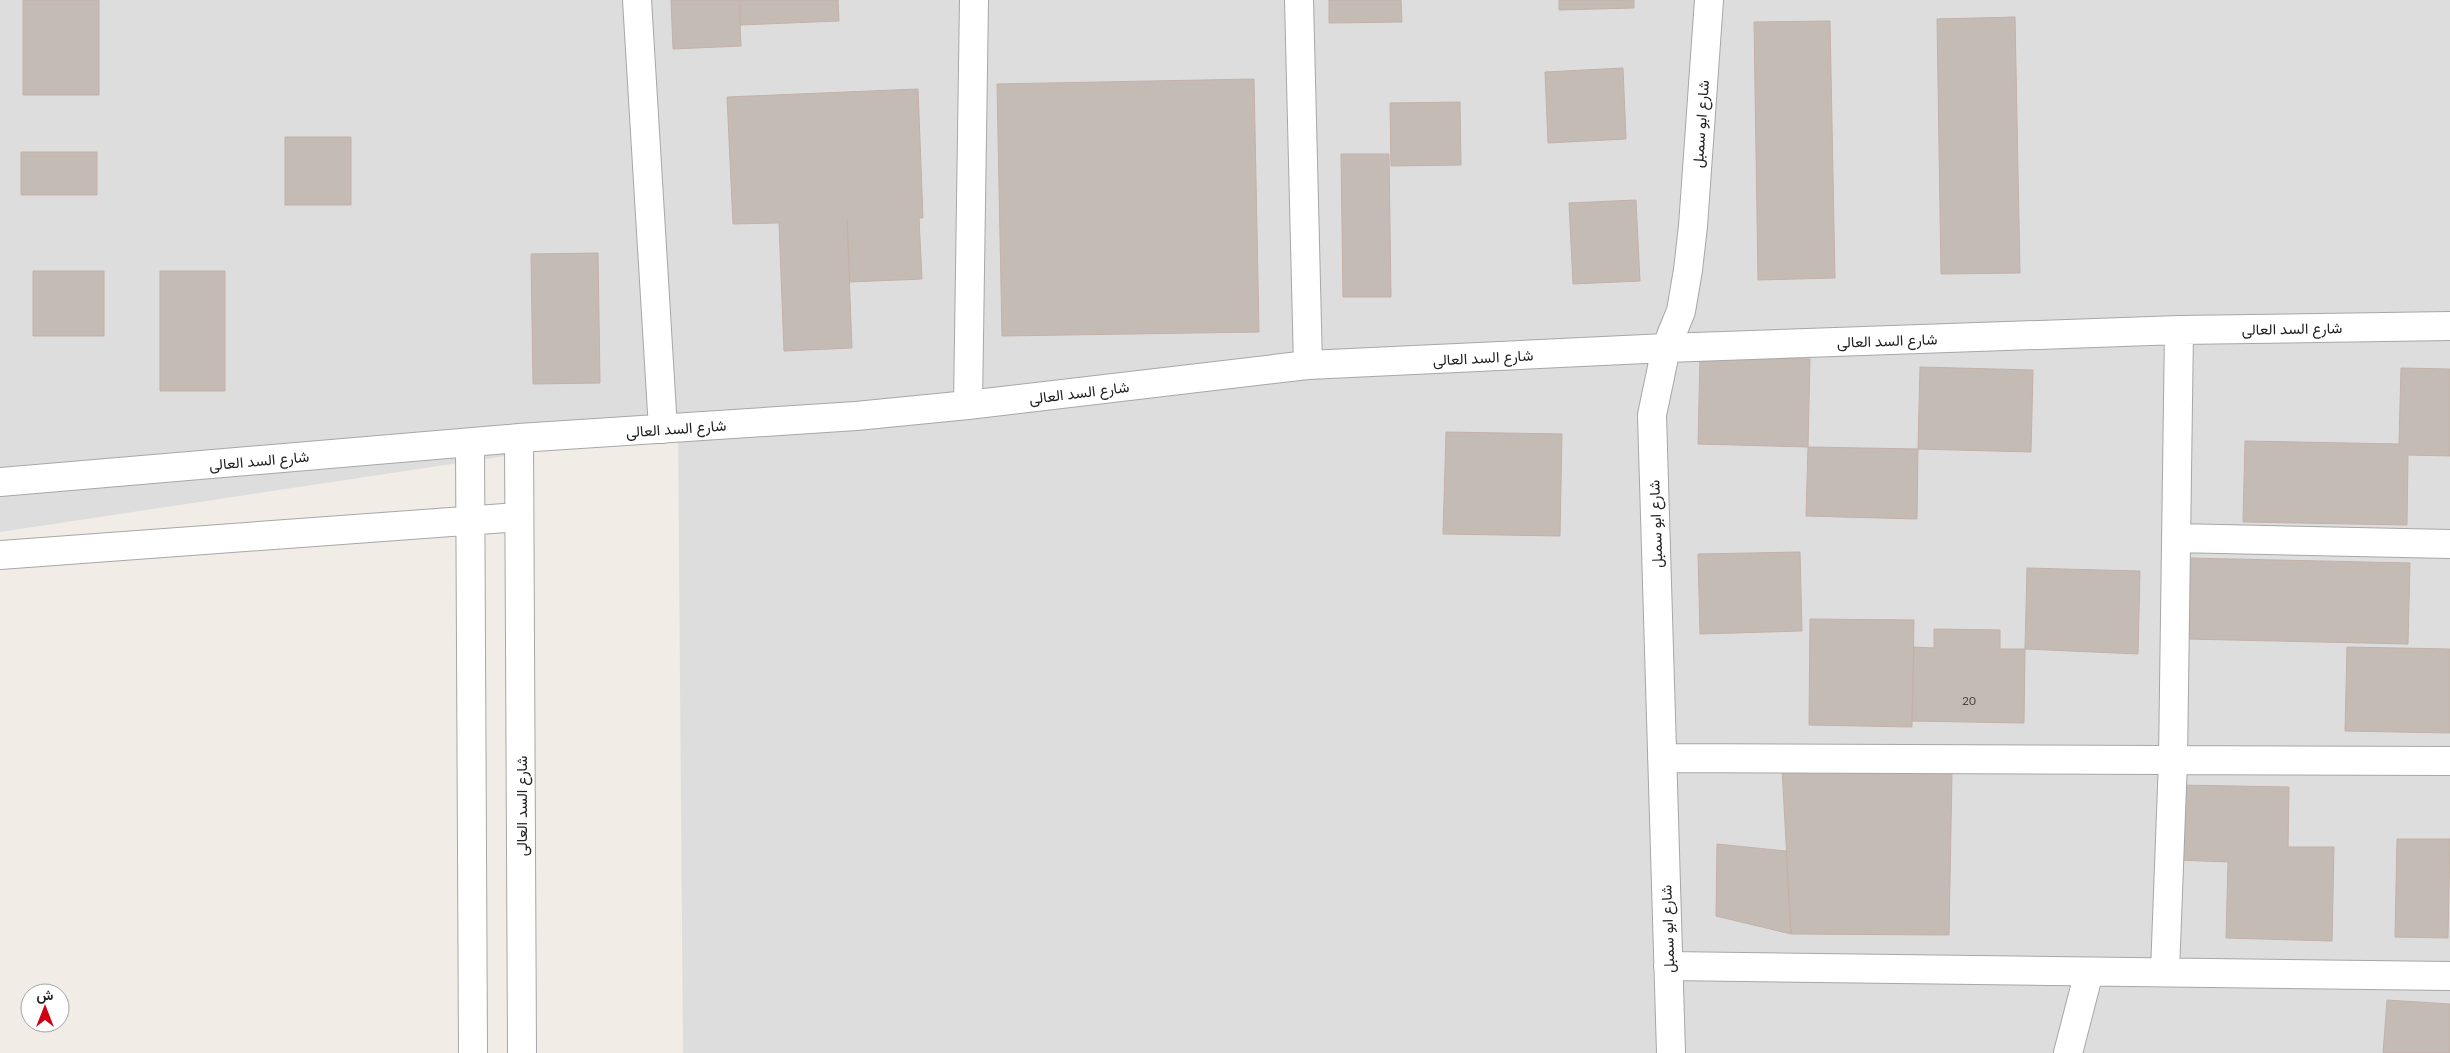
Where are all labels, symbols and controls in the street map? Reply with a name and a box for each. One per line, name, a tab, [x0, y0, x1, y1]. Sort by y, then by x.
street label: شارع ابو سمبل	[1688, 79, 1715, 169]
street label: شارع السد العالى	[2242, 318, 2343, 341]
street label: شارع السد العالى	[1836, 329, 1938, 354]
street label: شارع السد العالى	[1432, 345, 1534, 372]
street label: شارع السد العالى	[1028, 377, 1131, 410]
street label: شارع السد العالى	[625, 415, 727, 443]
street label: شارع السد العالى	[208, 447, 310, 476]
street label: شارع ابو سمبل	[1644, 479, 1669, 568]
house number: 20	[1962, 693, 1976, 708]
street label: شارع السد العالى	[512, 756, 533, 856]
street label: شارع ابو سمبل	[1656, 884, 1681, 973]
north arrow	[20, 983, 70, 1033]
text: ش	[37, 986, 54, 1004]

